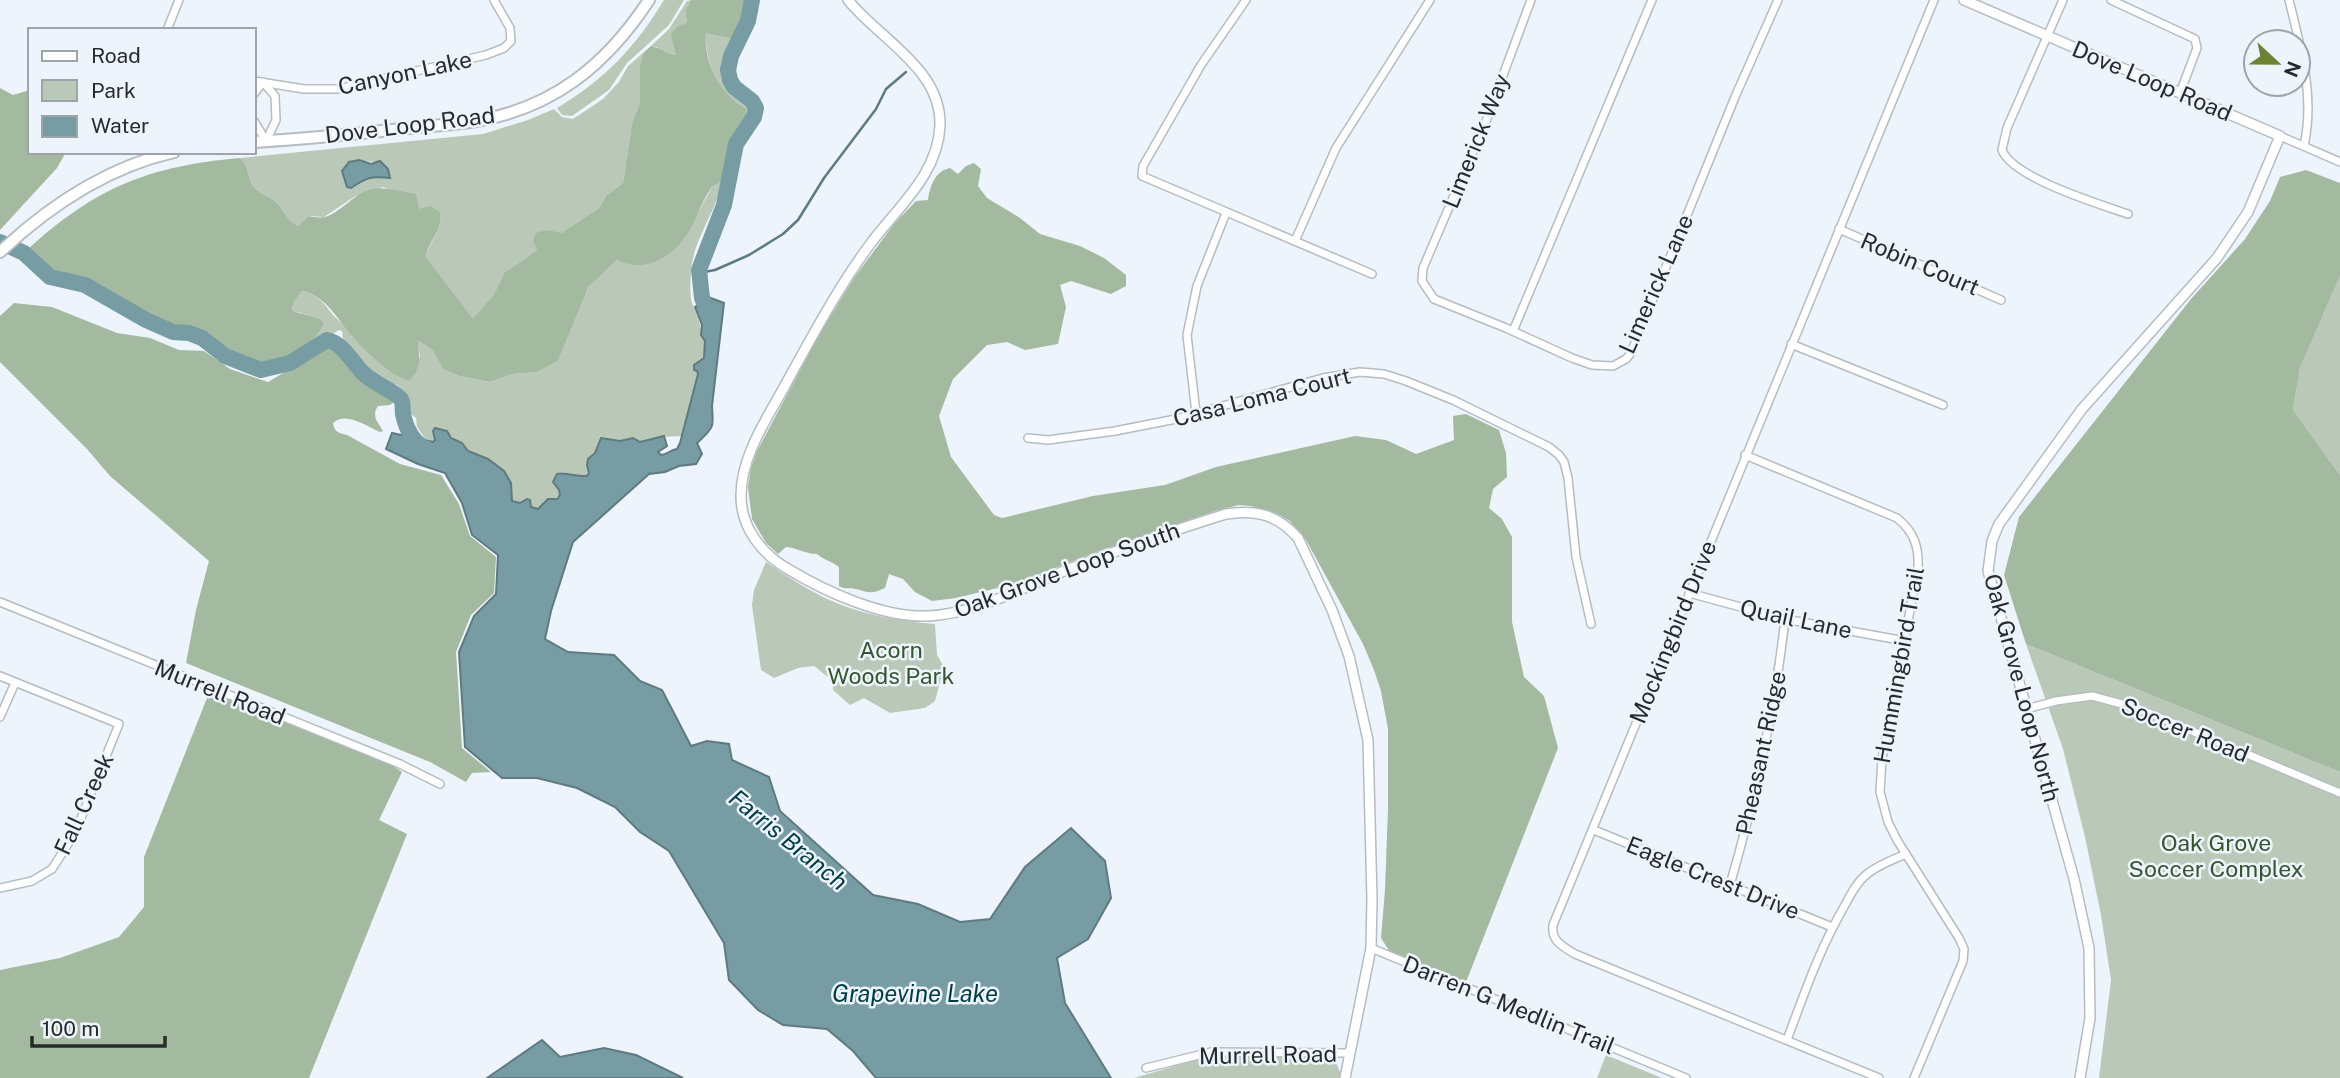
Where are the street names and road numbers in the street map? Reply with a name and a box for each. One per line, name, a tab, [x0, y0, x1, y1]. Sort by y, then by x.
street label: Dove Loop Road	[2068, 35, 2236, 126]
street label: Canyon Lake	[335, 45, 474, 100]
street label: Limerick Way	[1436, 70, 1515, 212]
street label: Dove Loop Road	[323, 101, 496, 148]
street label: Limerick Lane	[1613, 210, 1698, 358]
street label: Robin Court	[1857, 226, 1984, 301]
street label: Casa Loma Court	[1170, 361, 1354, 432]
street label: Oak Grove Loop South	[950, 516, 1183, 623]
street label: Mockingbird Drive	[1624, 537, 1722, 727]
street label: Hummingbird Trail	[1868, 565, 1929, 765]
street label: Oak Grove Loop North	[1979, 571, 2066, 805]
street label: Quail Lane	[1738, 593, 1854, 644]
street label: Murrell Road	[151, 653, 289, 730]
street label: Pheasant Ridge	[1730, 668, 1791, 837]
street label: Soccer Road	[2117, 692, 2253, 767]
street label: Fall Creek	[48, 749, 119, 859]
street label: Eagle Crest Drive	[1623, 830, 1804, 925]
street label: Darren G Medlin Trail	[1399, 950, 1619, 1059]
street label: Murrell Road	[1199, 1040, 1337, 1069]

